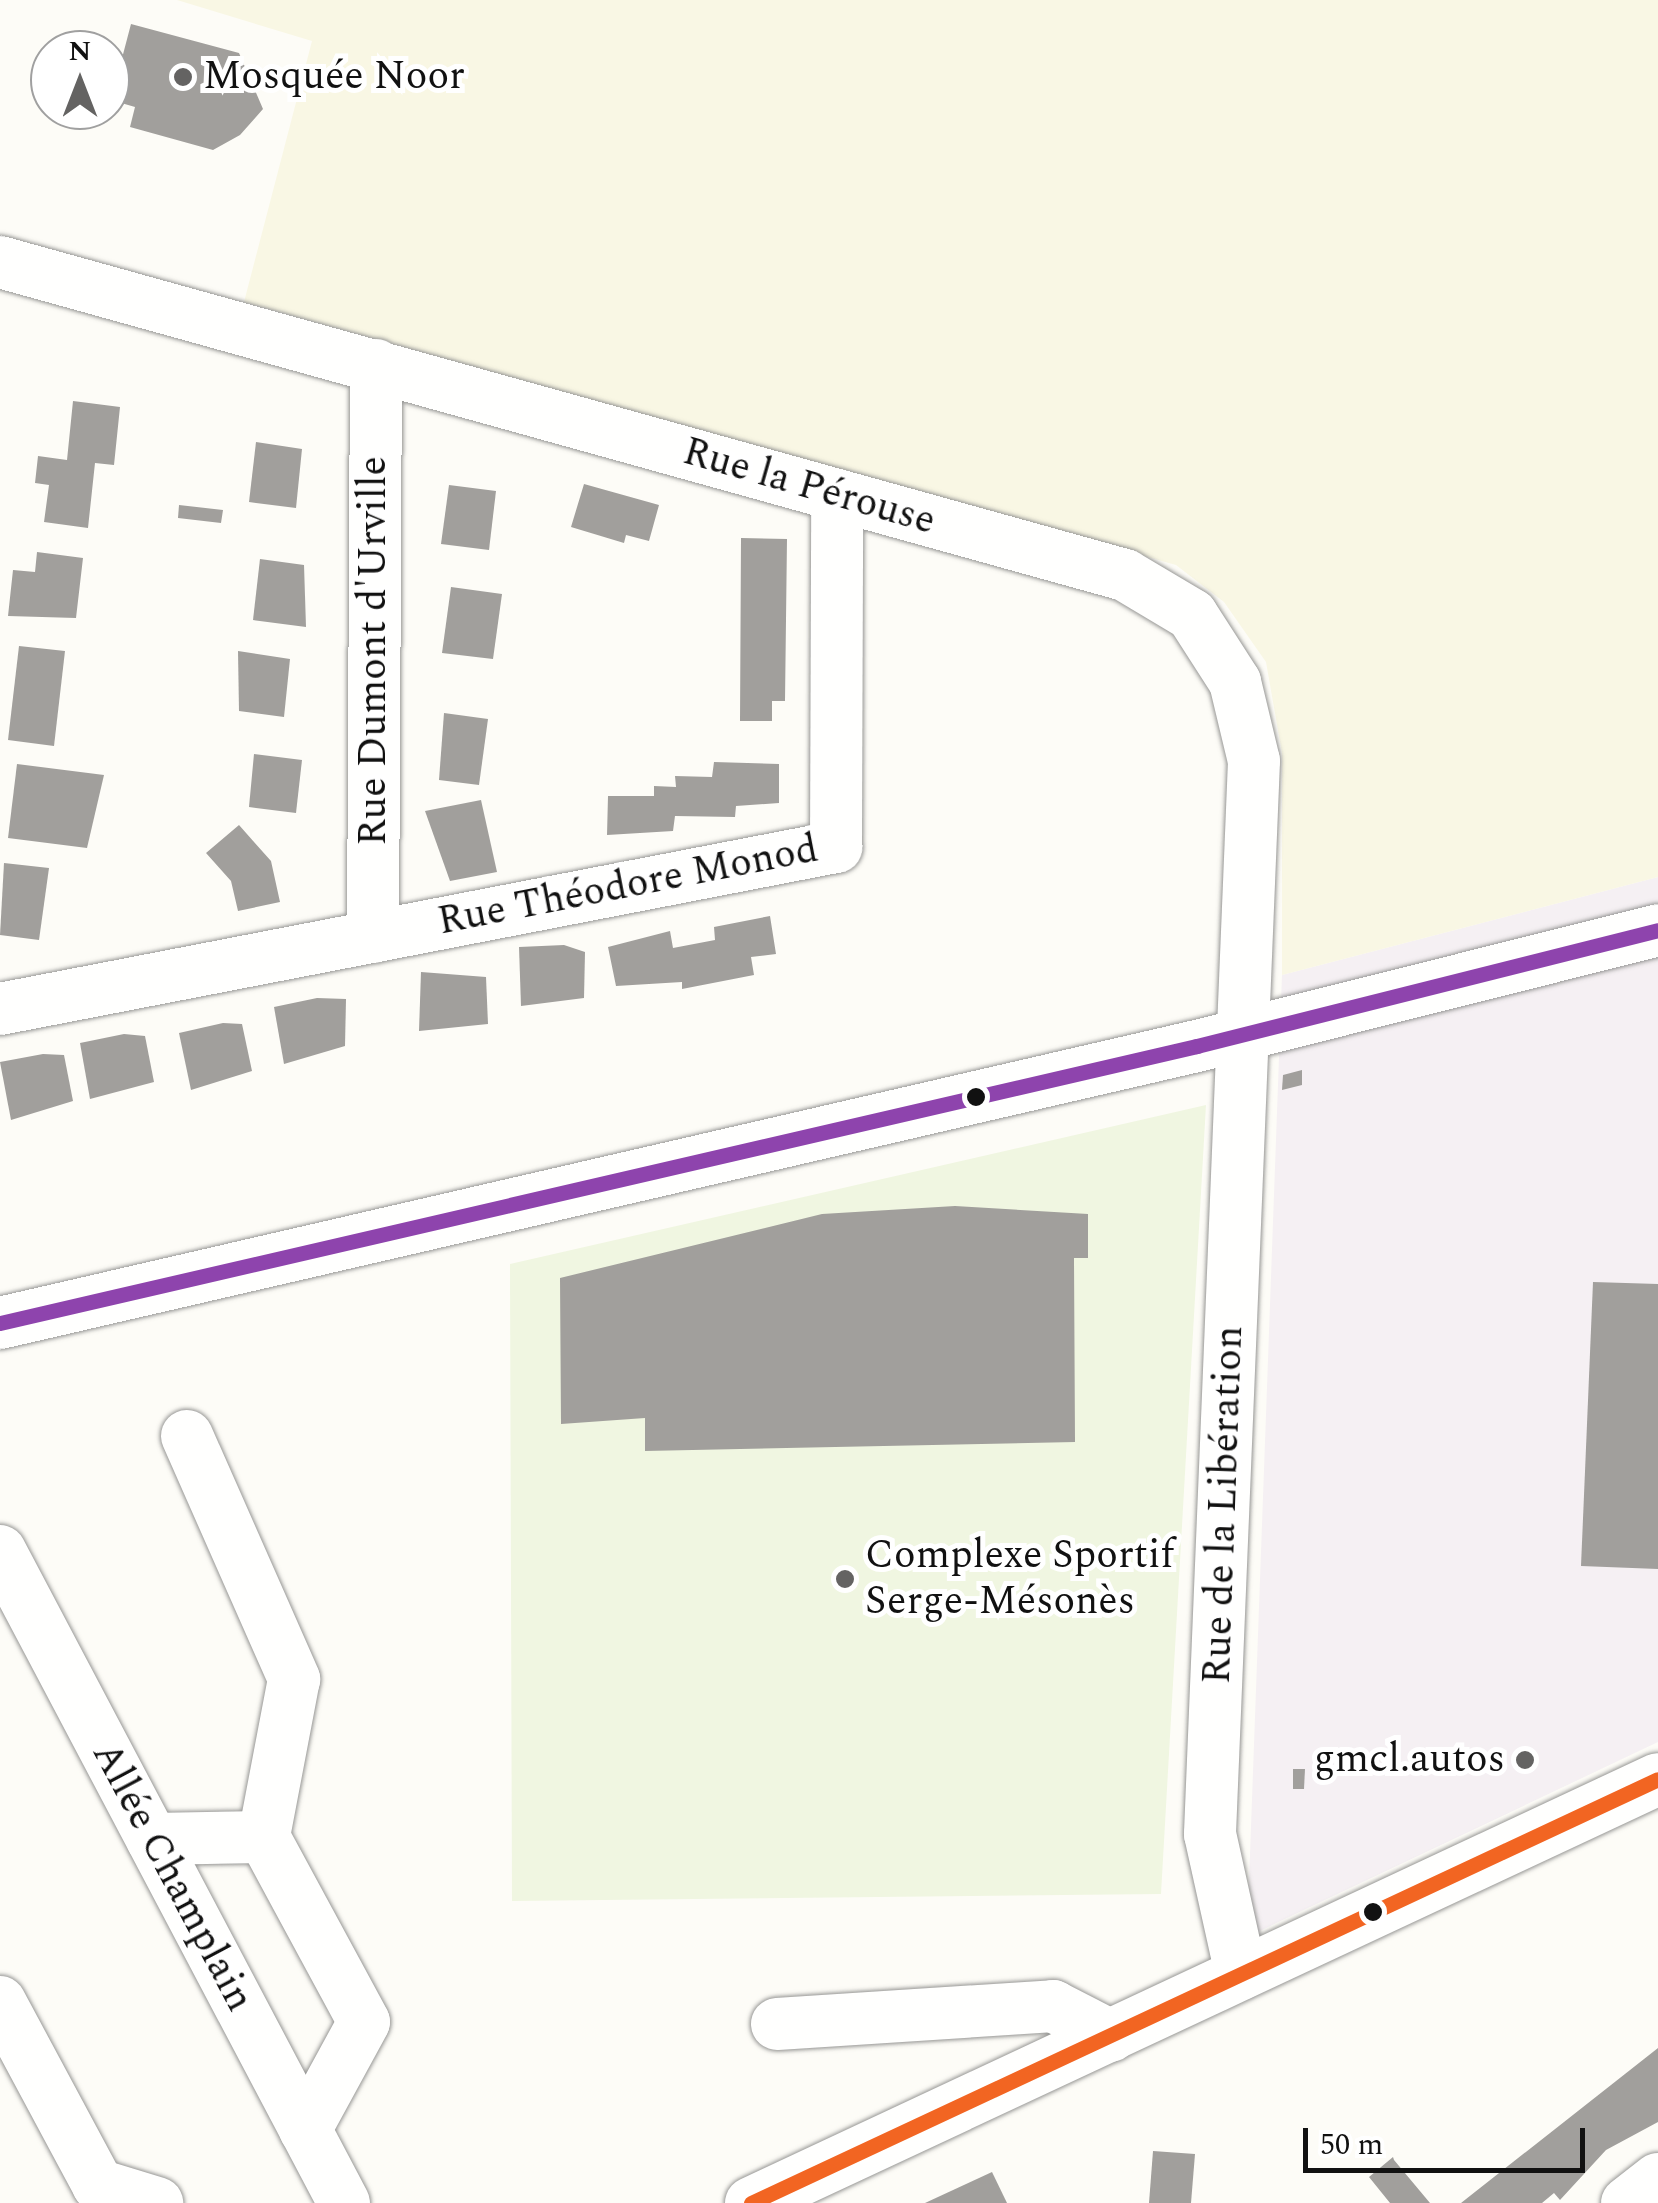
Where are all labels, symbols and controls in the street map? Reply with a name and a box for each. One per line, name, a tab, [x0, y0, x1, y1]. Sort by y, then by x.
north arrow	[30, 30, 130, 130]
text: N	[69, 30, 91, 73]
place label: Mosquée Noor	[203, 53, 465, 101]
marker: Mosquée Noor	[172, 66, 194, 88]
street label: Rue la Pérouse	[677, 428, 941, 546]
street label: Rue Dumont d'Urville	[350, 456, 398, 846]
street label: Rue Théodore Monod	[434, 826, 822, 946]
unlabelled marker	[966, 1087, 986, 1107]
street label: Rue de la Libération	[1194, 1325, 1254, 1685]
place label: Complexe Sportif Serge-Mésonès	[865, 1532, 1174, 1626]
marker: Complexe Sportif Serge-Mésonès	[834, 1568, 856, 1590]
street label: Allée Champlain	[81, 1734, 263, 2020]
place label: gmcl.autos	[1313, 1736, 1505, 1784]
marker: gmcl.autos	[1514, 1749, 1536, 1771]
unlabelled marker	[1363, 1902, 1383, 1922]
scale bar	[1308, 2108, 1590, 2170]
text: 50 m	[1320, 2122, 1383, 2168]

